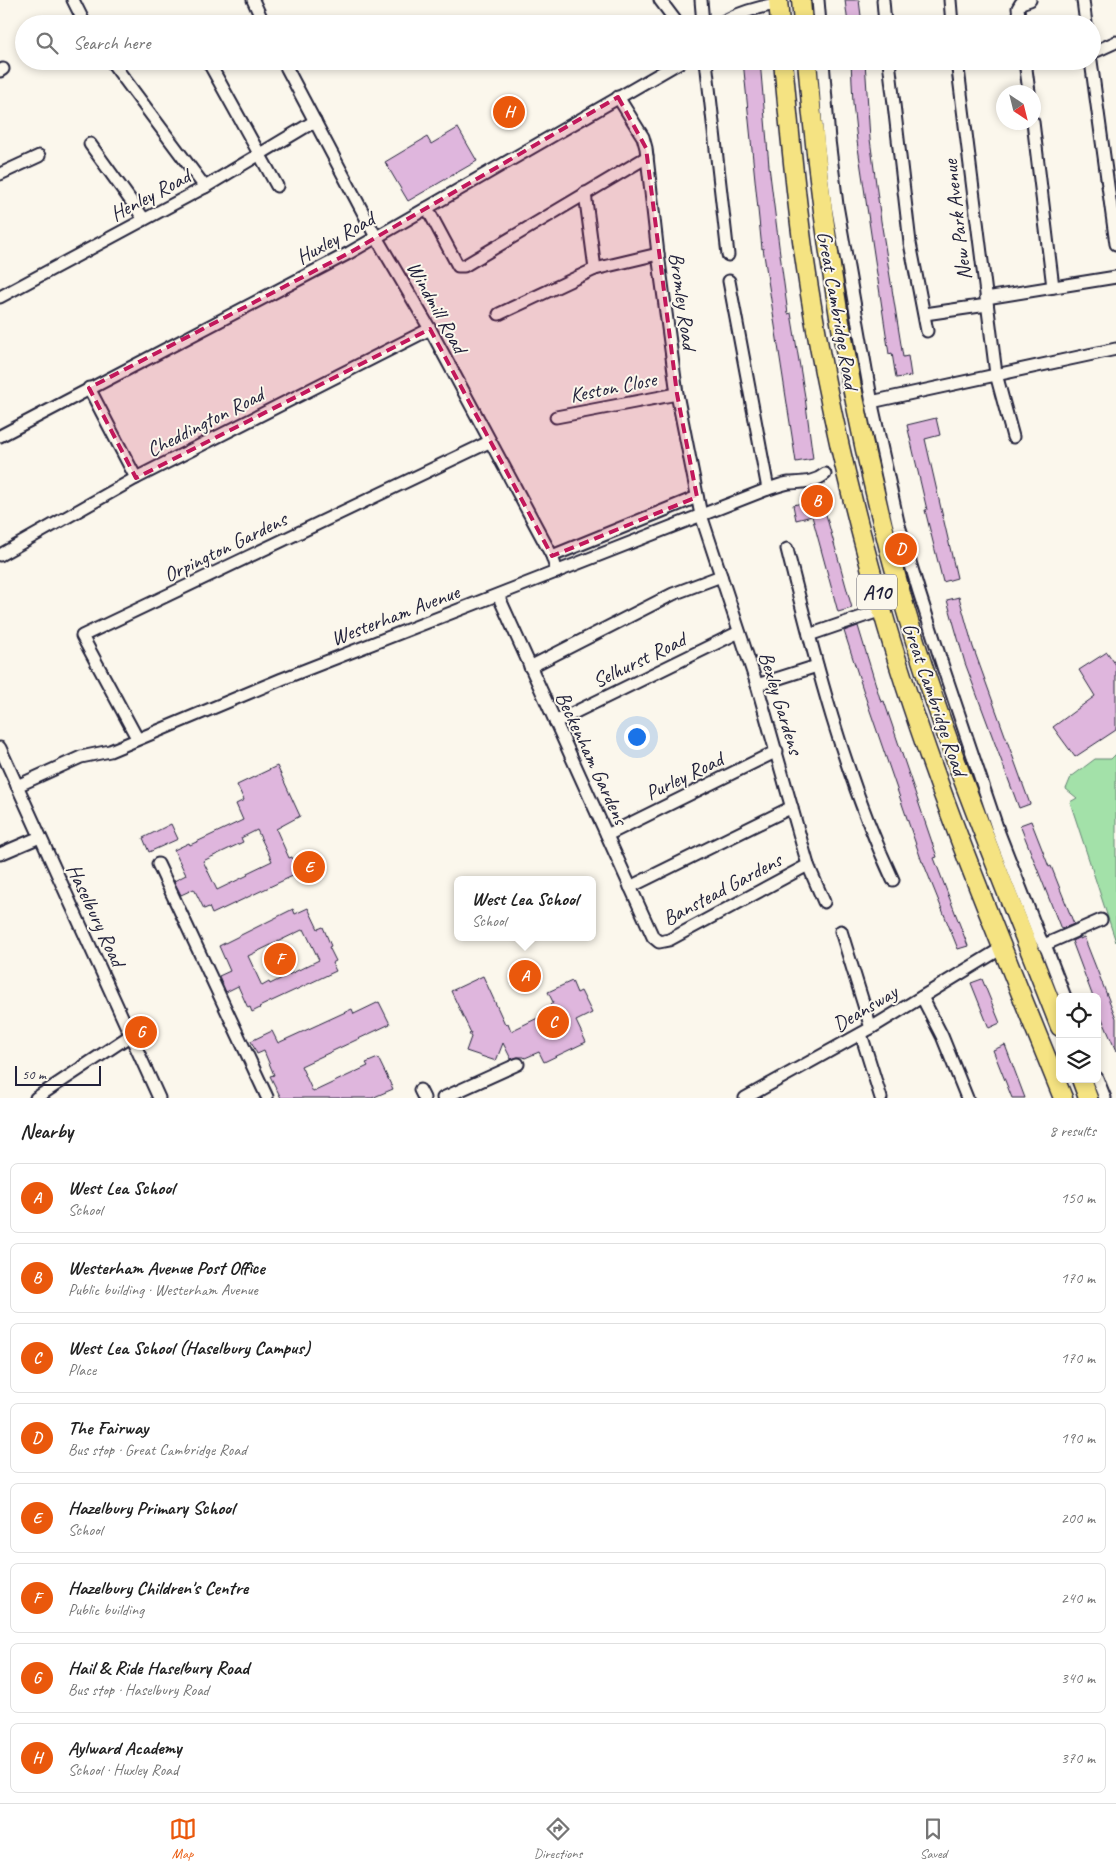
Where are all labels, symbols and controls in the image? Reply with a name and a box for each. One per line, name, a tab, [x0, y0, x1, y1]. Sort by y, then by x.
search box	[15, 15, 1101, 70]
icon: search	[33, 29, 61, 57]
text: Search here	[73, 31, 150, 55]
north arrow	[996, 85, 1041, 130]
pin: H	[493, 93, 525, 131]
street label: New Park Avenue	[937, 157, 977, 282]
street label: Henley Road	[106, 161, 198, 227]
street label: Huxley Road	[291, 204, 382, 270]
street label: Great Cambridge Road	[811, 229, 865, 395]
street label: Bromley Road	[663, 251, 703, 355]
street label: Windmill Road	[401, 256, 474, 360]
street label: Keston Close	[568, 365, 661, 408]
street label: Cheddington Road	[142, 380, 271, 463]
pin: B	[801, 482, 833, 520]
street label: Orpington Gardens	[159, 505, 292, 588]
pin: D	[885, 530, 917, 568]
road number: A10	[857, 574, 897, 610]
street label: Westerham Avenue	[327, 578, 464, 651]
street label: Great Cambridge Road	[897, 619, 975, 782]
street label: Selhurst Road	[588, 625, 692, 694]
street label: Bexley Gardens	[753, 649, 809, 759]
street label: Beckenham Gardens	[550, 687, 635, 830]
your location	[624, 724, 650, 750]
street label: Purley Road	[641, 744, 730, 806]
street label: Banstead Gardens	[658, 846, 788, 931]
pin: E	[293, 848, 325, 886]
street label: Haselbury Road	[61, 859, 132, 973]
popup	[454, 876, 596, 941]
text: West Lea School	[472, 887, 578, 911]
text: School	[472, 911, 506, 931]
pin: F	[264, 940, 296, 978]
pin: A	[509, 957, 541, 995]
street label: Deansway	[828, 978, 904, 1037]
map controls	[1056, 993, 1101, 1083]
button: locate	[1056, 993, 1101, 1038]
pin: C	[537, 1003, 569, 1041]
pin: G	[125, 1013, 157, 1051]
button: layers	[1056, 1038, 1101, 1083]
scale bar	[15, 1063, 101, 1086]
text: 50 m	[22, 1066, 46, 1083]
text: Nearby	[20, 1118, 73, 1144]
text: 8 results	[1049, 1121, 1096, 1141]
text: West Lea School	[68, 1176, 174, 1200]
text: A	[33, 1188, 41, 1208]
text: 150 m	[1061, 1188, 1095, 1208]
text: School	[68, 1200, 102, 1220]
text: Westerham Avenue Post Office	[68, 1256, 265, 1280]
text: B	[33, 1268, 41, 1288]
text: 170 m	[1061, 1268, 1095, 1288]
text: Public building · Westerham Avenue	[68, 1280, 258, 1300]
text: West Lea School (Haselbury Campus)	[68, 1336, 310, 1360]
text: C	[33, 1348, 41, 1368]
text: 170 m	[1061, 1348, 1095, 1368]
text: Place	[68, 1360, 96, 1380]
text: The Fairway	[68, 1416, 148, 1440]
text: D	[32, 1428, 42, 1448]
text: 190 m	[1061, 1428, 1095, 1448]
text: Bus stop · Great Cambridge Road	[68, 1440, 246, 1460]
text: Hazelbury Primary School	[68, 1496, 234, 1520]
text: E	[33, 1508, 41, 1528]
text: 200 m	[1061, 1508, 1095, 1528]
text: School	[68, 1520, 102, 1540]
text: Hazelbury Children's Centre	[68, 1576, 248, 1600]
text: F	[33, 1588, 41, 1608]
text: 240 m	[1061, 1588, 1095, 1608]
text: Public building	[68, 1600, 144, 1620]
text: Hail & Ride Haselbury Road	[68, 1656, 249, 1680]
text: G	[33, 1668, 41, 1688]
text: 340 m	[1061, 1668, 1095, 1688]
text: Bus stop · Haselbury Road	[68, 1680, 209, 1700]
text: Aylward Academy	[68, 1736, 182, 1760]
text: H	[32, 1748, 42, 1768]
text: 370 m	[1061, 1748, 1095, 1768]
text: School · Huxley Road	[68, 1760, 178, 1780]
tab: Map	[169, 1815, 197, 1862]
tab: Directions	[534, 1815, 582, 1862]
tab: Saved	[919, 1815, 947, 1862]

